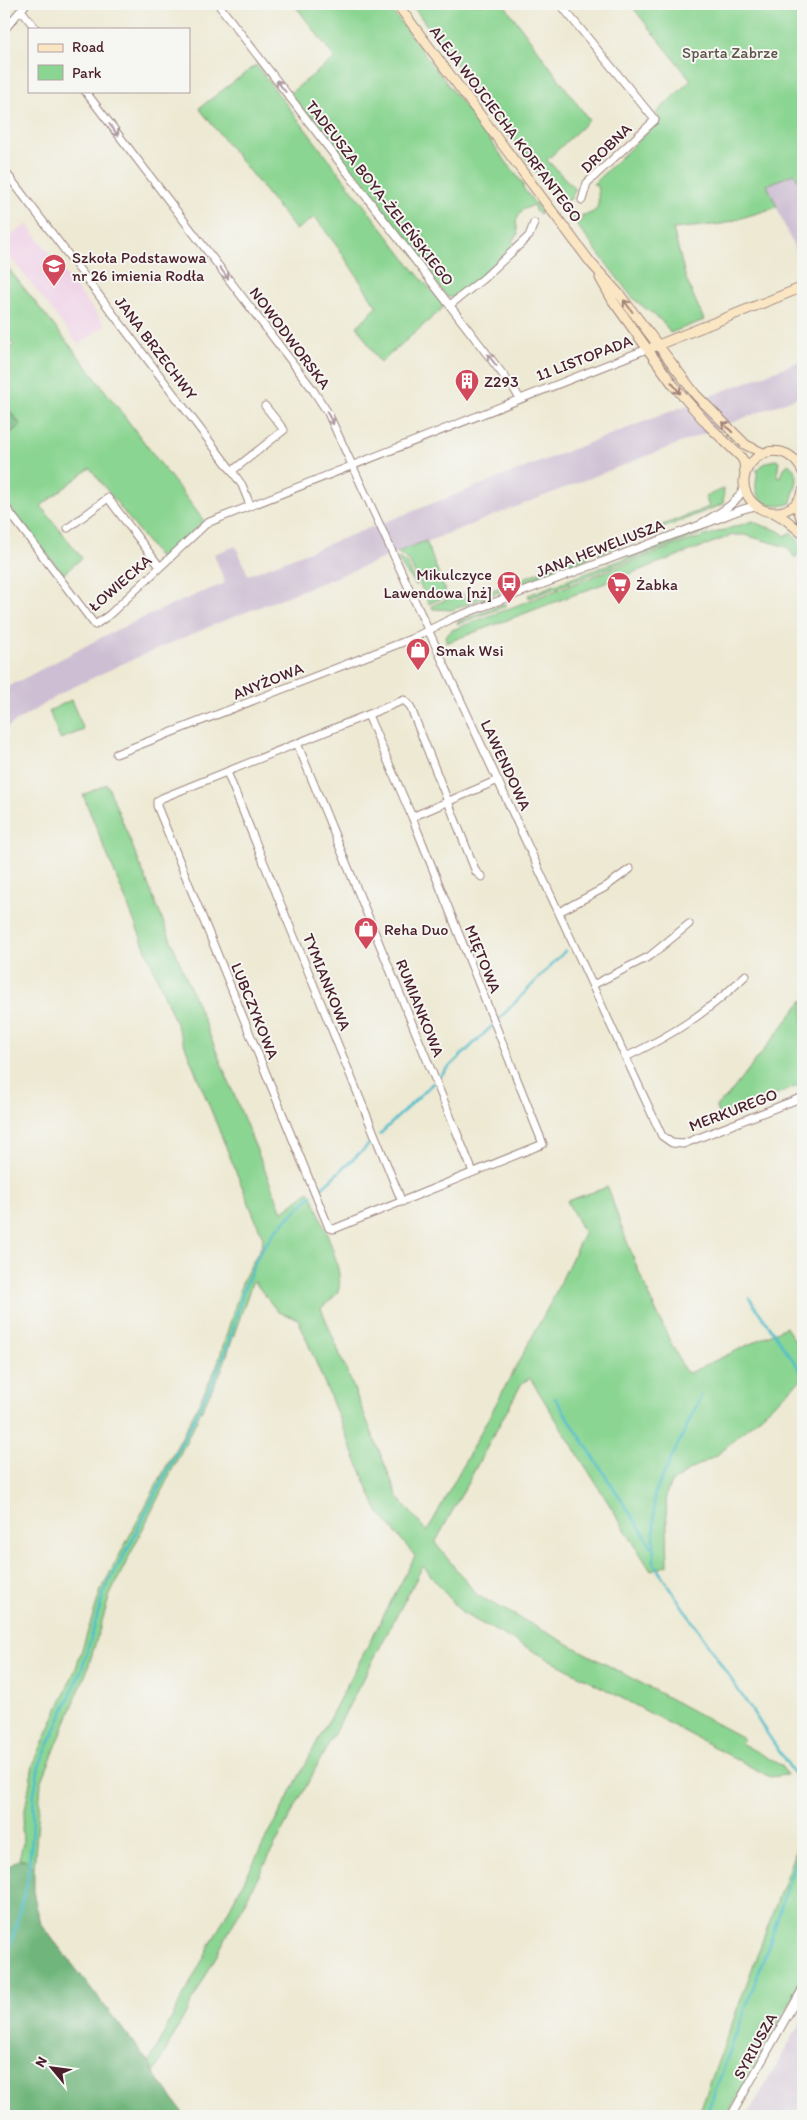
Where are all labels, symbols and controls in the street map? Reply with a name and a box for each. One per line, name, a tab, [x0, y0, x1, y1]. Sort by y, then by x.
street label: ALEJA WOJCIECHA KORFANTEGO	[426, 22, 586, 226]
legend	[28, 28, 190, 92]
text: Road	[72, 38, 105, 56]
park label: Sparta Zabrze	[682, 43, 778, 62]
text: Park	[72, 64, 102, 82]
one-way arrow	[276, 80, 287, 93]
street label: TADEUSZA BOYA-ŻELEŃSKIEGO	[302, 97, 458, 289]
street label: DROBNA	[577, 119, 635, 177]
one-way arrow	[109, 123, 120, 136]
place label: Szkoła Podstawowa nr 26 imienia Rodła	[72, 248, 207, 285]
school or university icon: Szkoła Podstawowa nr 26 imienia Rodła	[41, 253, 67, 287]
one-way arrow	[218, 266, 229, 279]
street label: NOWODWORSKA	[245, 283, 335, 393]
street label: JANA BRZECHWY	[111, 292, 201, 404]
one-way arrow	[623, 299, 633, 313]
street label: 11 LISTOPADA	[533, 331, 635, 385]
one-way arrow	[486, 354, 497, 367]
building icon: Z293	[454, 368, 480, 402]
place label: Z293	[484, 372, 519, 391]
one-way arrow	[671, 381, 681, 395]
one-way arrow	[326, 410, 335, 425]
one-way arrow	[721, 421, 734, 433]
street label: JANA HEWELIUSZA	[533, 515, 667, 581]
street label: ŁOWIECKA	[85, 551, 155, 615]
place label: Mikulczyce Lawendowa [nż]	[383, 565, 492, 602]
bus stop icon: Mikulczyce Lawendowa [nż]	[496, 570, 522, 604]
supermarket icon: Żabka	[606, 571, 632, 605]
place label: Żabka	[636, 575, 678, 594]
shop icon: Smak Wsi	[405, 637, 431, 671]
place label: Smak Wsi	[436, 641, 504, 660]
street label: ANYŻOWA	[230, 658, 306, 704]
street label: LAWENDOWA	[477, 717, 535, 813]
shop icon: Reha Duo	[353, 916, 379, 950]
place label: Reha Duo	[384, 920, 449, 939]
street label: MIĘTOWA	[461, 922, 505, 996]
street label: TYMIANKOWA	[299, 931, 355, 1033]
street label: RUMIANKOWA	[392, 956, 448, 1060]
street label: LUBCZYKOWA	[227, 960, 283, 1062]
street label: MERKUREGO	[686, 1084, 780, 1136]
street label: SYRIUSZA	[729, 2010, 781, 2082]
north arrow	[28, 2042, 78, 2092]
text: N	[31, 2054, 51, 2070]

